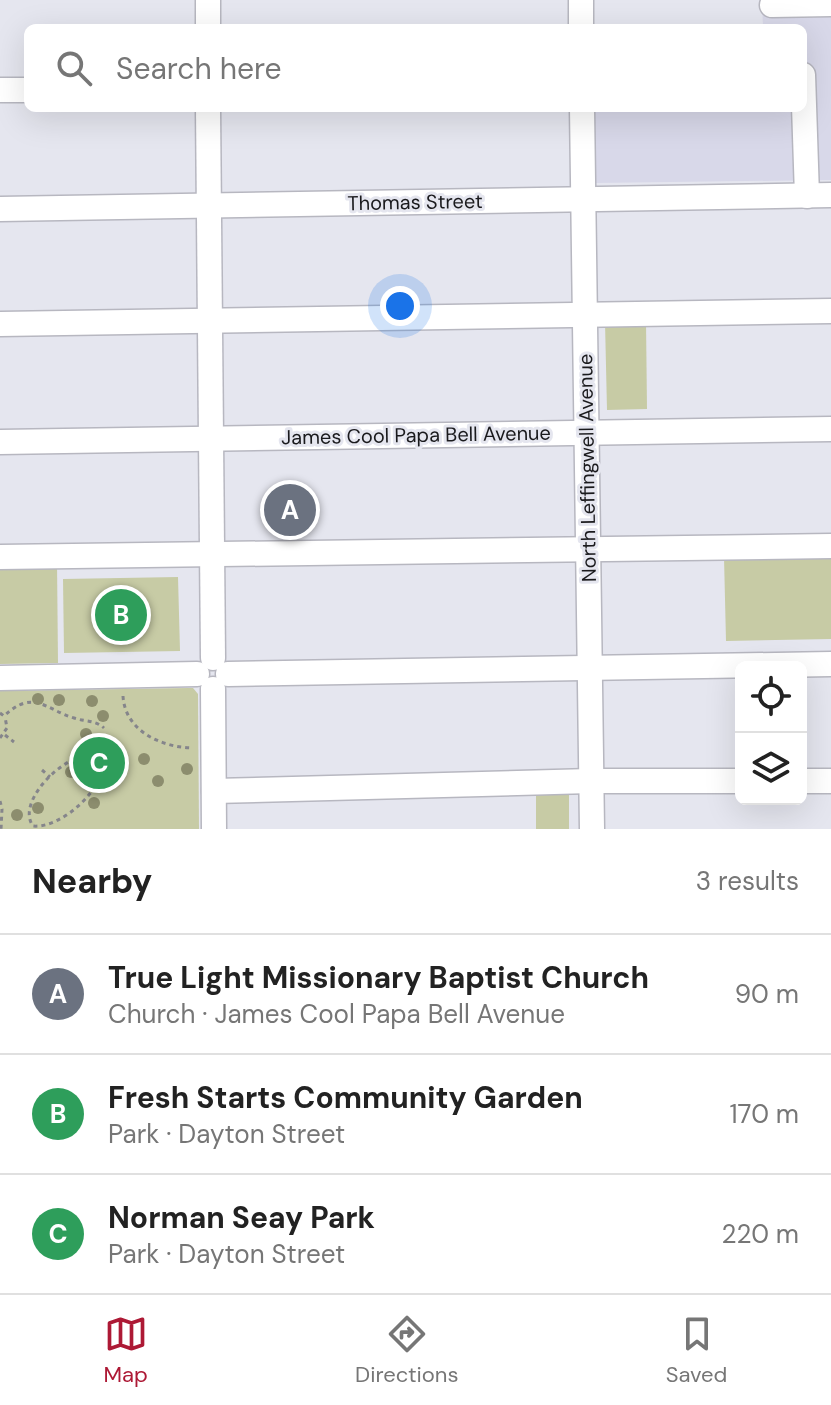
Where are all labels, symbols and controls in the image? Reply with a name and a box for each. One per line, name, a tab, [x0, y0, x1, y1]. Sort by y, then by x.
search box	[24, 24, 807, 112]
icon: search	[52, 46, 96, 90]
text: Search here	[116, 49, 282, 88]
street label: Thomas Street	[347, 188, 483, 216]
your location	[380, 286, 420, 326]
street label: North Leffingwell Avenue	[572, 354, 602, 582]
street label: James Cool Papa Bell Avenue	[281, 420, 551, 450]
pin: A	[264, 480, 316, 540]
pin: B	[95, 585, 147, 645]
map controls	[735, 661, 807, 805]
button: locate	[735, 661, 807, 733]
pin: C	[73, 733, 125, 793]
button: layers	[735, 733, 807, 805]
text: Nearby	[32, 859, 152, 904]
text: 3 results	[696, 864, 799, 898]
text: True Light Missionary Baptist Church	[108, 958, 649, 997]
text: A	[49, 977, 67, 1011]
text: 90 m	[735, 977, 799, 1011]
text: Church · James Cool Papa Bell Avenue	[108, 997, 565, 1031]
text: Fresh Starts Community Garden	[108, 1078, 583, 1117]
text: B	[50, 1097, 66, 1131]
text: 170 m	[730, 1097, 799, 1131]
text: Park · Dayton Street	[108, 1117, 345, 1151]
text: Norman Seay Park	[108, 1198, 375, 1237]
text: C	[48, 1217, 68, 1251]
text: 220 m	[721, 1217, 799, 1251]
text: Park · Dayton Street	[108, 1237, 345, 1271]
tab: Map	[104, 1312, 148, 1389]
tab: Directions	[355, 1312, 459, 1389]
tab: Saved	[666, 1312, 727, 1389]

